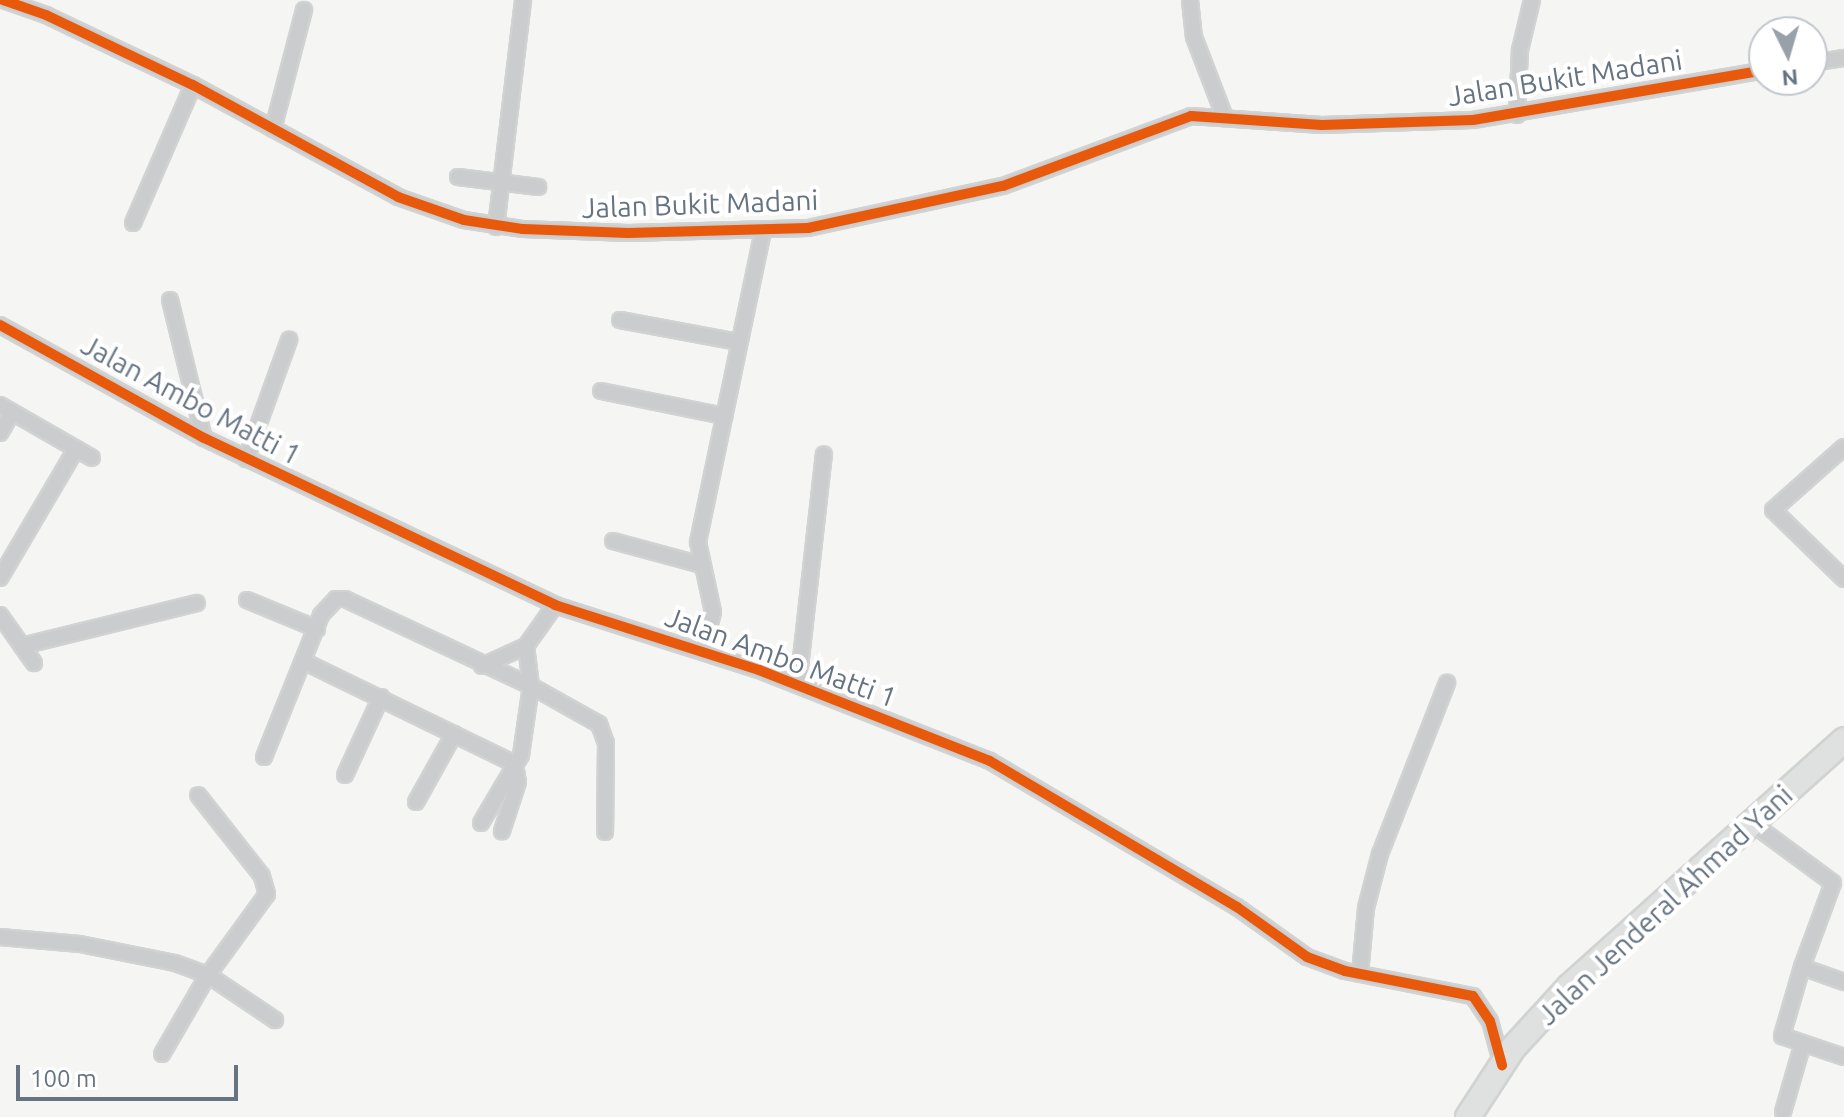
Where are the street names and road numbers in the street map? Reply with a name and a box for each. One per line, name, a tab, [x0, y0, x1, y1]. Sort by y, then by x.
street label: Jalan Bukit Madani	[1445, 43, 1685, 113]
street label: Jalan Bukit Madani	[581, 183, 819, 225]
street label: Jalan Ambo Matti 1	[76, 328, 306, 472]
street label: Jalan Ambo Matti 1	[661, 600, 901, 714]
street label: Jalan Jenderal Ahmad Yani	[1531, 778, 1799, 1032]

